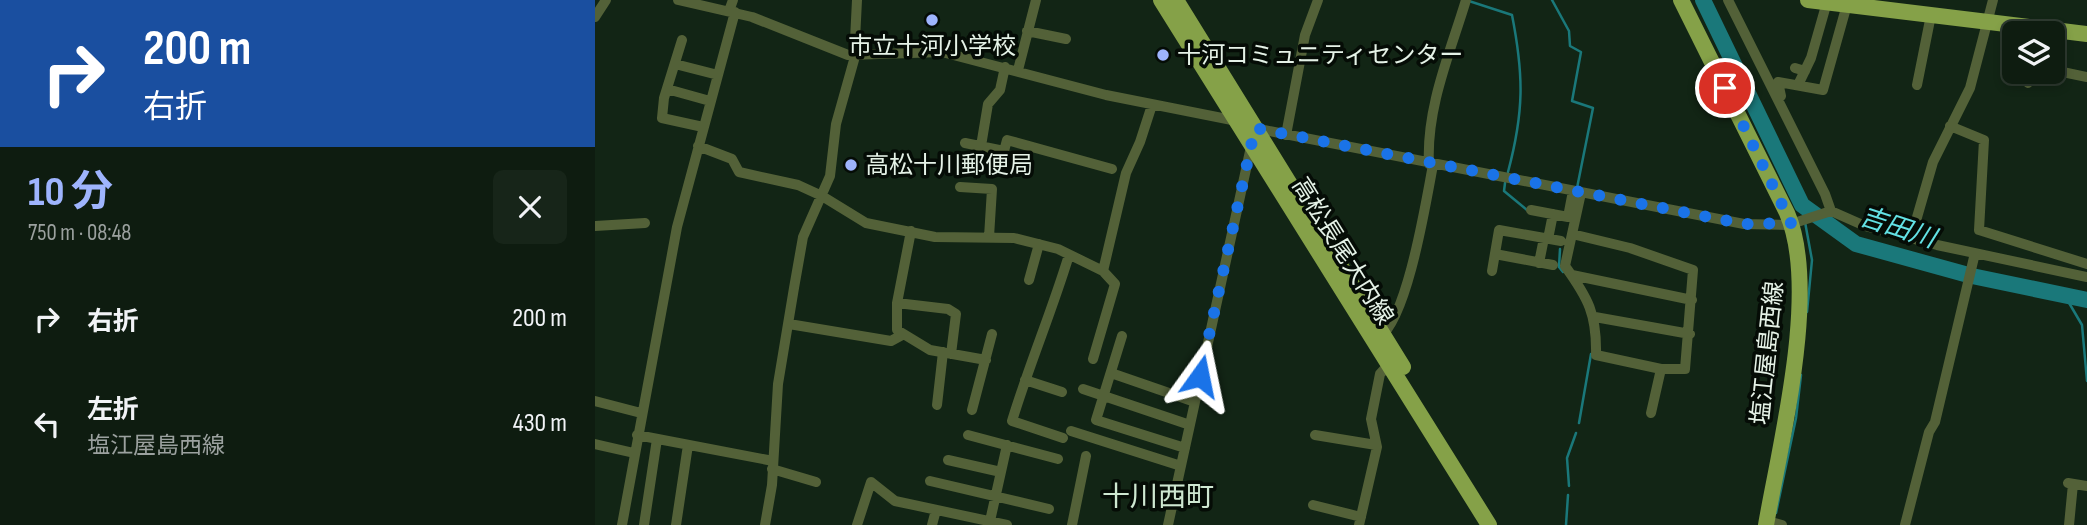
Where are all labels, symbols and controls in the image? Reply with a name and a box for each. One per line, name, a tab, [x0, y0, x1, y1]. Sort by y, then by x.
marker: 市立十河小学校	[924, 12, 940, 28]
text: 200 m	[143, 20, 251, 79]
map controls	[2002, 21, 2065, 84]
button: layers	[2002, 21, 2065, 84]
icon: right	[28, 28, 119, 119]
place label: 市立十河小学校	[848, 32, 1016, 61]
place label: 十河コミュニティセンター	[1177, 41, 1464, 70]
marker: 十河コミュニティセンター	[1155, 47, 1171, 63]
pin	[1695, 58, 1755, 118]
icon: arrive	[1706, 69, 1744, 107]
text: 右折	[143, 88, 207, 127]
place label: 高松十川郵便局	[865, 151, 1033, 180]
marker: 高松十川郵便局	[843, 157, 859, 173]
text: 10 分	[28, 167, 113, 218]
button: close	[493, 170, 567, 244]
street label: 高松長尾大内線	[1286, 172, 1399, 330]
water label: 吉田川	[1856, 202, 1942, 256]
text: 750 m · 08:48	[28, 219, 131, 247]
street label: 塩江屋島西線	[1746, 280, 1789, 426]
icon: right	[28, 300, 66, 338]
text: 200 m	[512, 303, 567, 334]
text: 右折	[87, 307, 139, 338]
position arrow	[1163, 339, 1237, 413]
text: 左折	[87, 395, 139, 426]
icon: left	[28, 405, 66, 443]
text: 430 m	[513, 408, 567, 439]
text: 塩江屋島西線	[87, 432, 225, 460]
district label: 十川西町	[1102, 481, 1214, 514]

